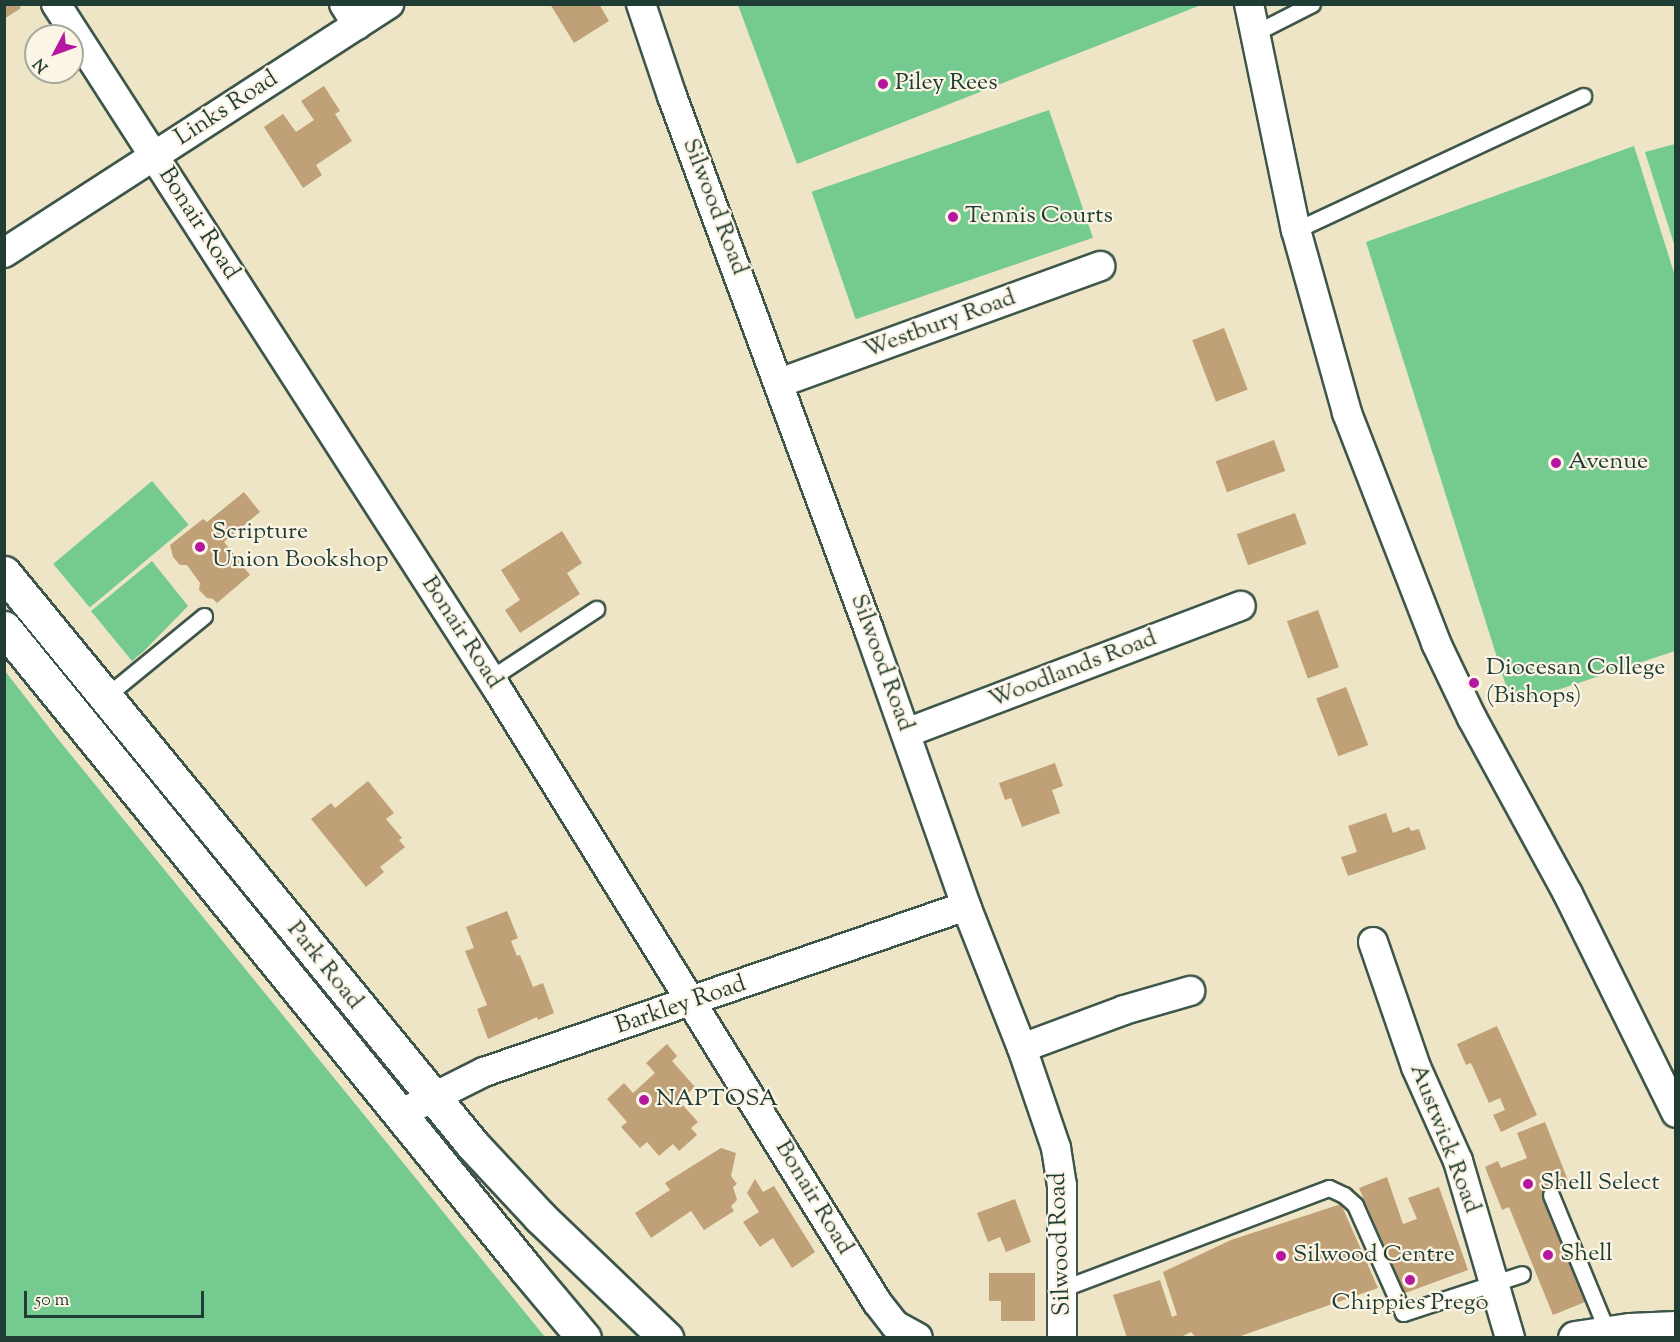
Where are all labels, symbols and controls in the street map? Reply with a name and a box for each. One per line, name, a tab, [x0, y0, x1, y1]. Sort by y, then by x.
north arrow	[24, 24, 84, 84]
text: N	[29, 52, 54, 77]
street label: Links Road	[170, 65, 284, 153]
place label: Piley Rees	[895, 70, 998, 98]
marker: Piley Rees	[876, 77, 890, 91]
street label: Silwood Road	[675, 135, 753, 279]
street label: Bonair Road	[151, 162, 245, 286]
place label: Tennis Courts	[965, 203, 1113, 231]
marker: Tennis Courts	[946, 210, 960, 224]
street label: Westbury Road	[860, 284, 1020, 366]
place label: Avenue	[1568, 449, 1648, 477]
marker: Avenue	[1549, 456, 1563, 470]
place label: Scripture Union Bookshop	[212, 519, 389, 575]
marker: Scripture Union Bookshop	[193, 540, 207, 554]
street label: Bonair Road	[414, 571, 508, 695]
street label: Silwood Road	[843, 591, 919, 735]
street label: Woodlands Road	[985, 625, 1161, 715]
place label: Diocesan College (Bishops)	[1486, 655, 1665, 711]
marker: Diocesan College (Bishops)	[1467, 676, 1481, 690]
street label: Park Road	[280, 916, 368, 1016]
street label: Barkley Road	[612, 970, 750, 1042]
street label: Austwick Road	[1402, 1060, 1486, 1218]
place label: NAPTOSA	[656, 1086, 778, 1114]
marker: NAPTOSA	[637, 1093, 651, 1107]
street label: Bonair Road	[768, 1136, 858, 1260]
place label: Shell Select	[1540, 1170, 1660, 1198]
street label: Silwood Road	[1044, 1172, 1078, 1316]
marker: Shell Select	[1521, 1177, 1535, 1191]
place label: Shell	[1560, 1241, 1613, 1269]
place label: Silwood Centre	[1293, 1242, 1455, 1270]
marker: Shell	[1541, 1248, 1555, 1262]
marker: Silwood Centre	[1274, 1249, 1288, 1263]
marker: Chippies Prego	[1403, 1273, 1417, 1287]
scale bar	[27, 1279, 207, 1317]
text: 50 m	[35, 1288, 69, 1314]
place label: Chippies Prego	[1331, 1290, 1489, 1318]

